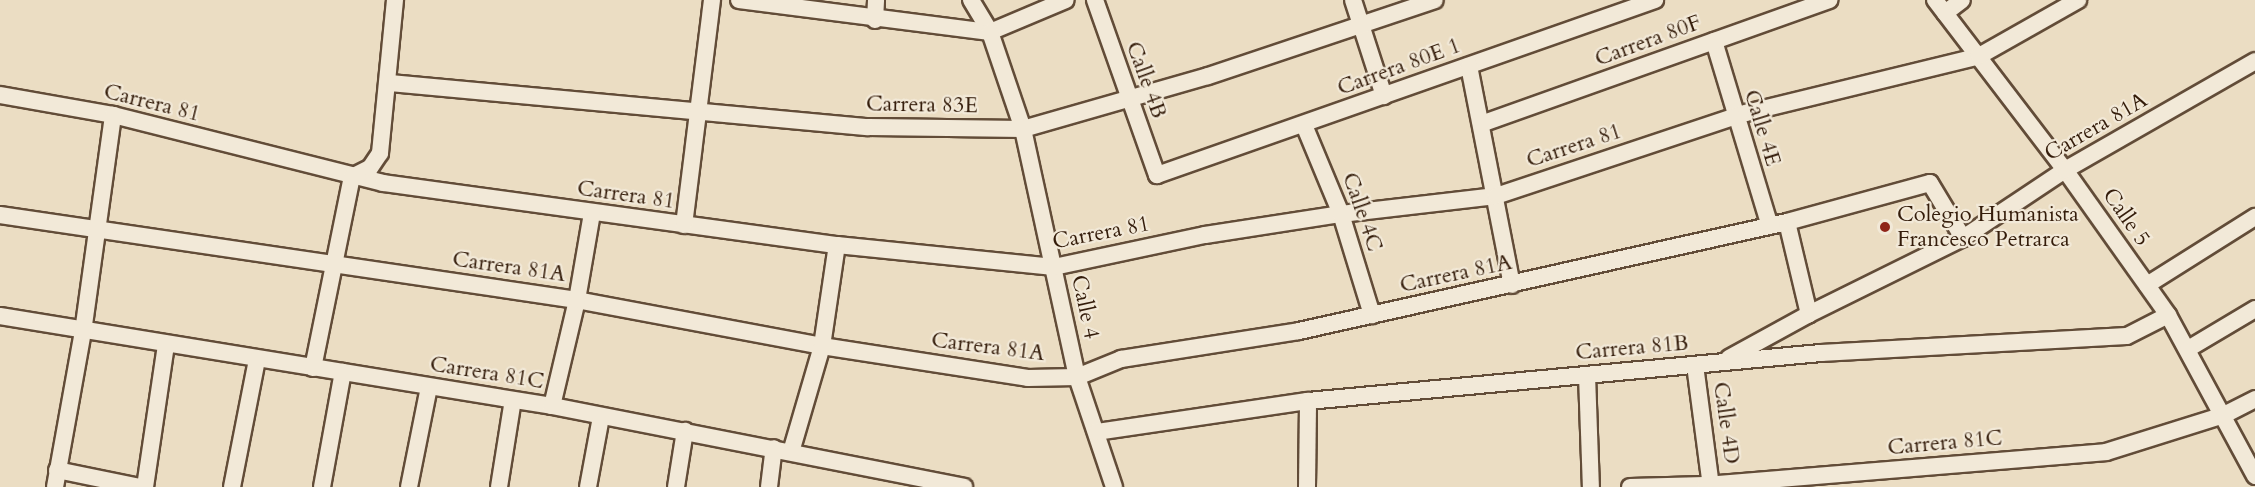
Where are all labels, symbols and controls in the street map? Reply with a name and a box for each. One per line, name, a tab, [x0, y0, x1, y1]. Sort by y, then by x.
street label: Carrera 80F	[1591, 10, 1705, 72]
street label: Carrera 80E 1	[1334, 33, 1464, 101]
street label: Calle 4B	[1120, 38, 1172, 122]
street label: Carrera 81	[101, 78, 203, 128]
street label: Calle 4E	[1738, 87, 1786, 169]
street label: Carrera 81A	[2040, 87, 2152, 167]
street label: Carrera 83E	[866, 91, 978, 119]
street label: Carrera 81	[1523, 118, 1625, 174]
street label: Calle 4C	[1336, 169, 1388, 255]
street label: Carrera 81	[575, 175, 677, 215]
street label: Calle 5	[2097, 183, 2155, 251]
place label: Colegio Humanista Francesco Petrarca	[1897, 201, 2079, 252]
street label: Carrera 81	[1050, 211, 1152, 255]
marker: Colegio Humanista Francesco Petrarca	[1878, 220, 1892, 234]
street label: Carrera 81A	[451, 246, 567, 288]
street label: Carrera 81A	[1398, 249, 1514, 299]
street label: Calle 4	[1065, 273, 1105, 341]
street label: Carrera 81A	[930, 327, 1046, 367]
street label: Carrera 81B	[1574, 330, 1690, 366]
street label: Carrera 81C	[428, 351, 546, 395]
street label: Calle 4D	[1707, 380, 1745, 466]
street label: Carrera 81C	[1886, 425, 2004, 461]

